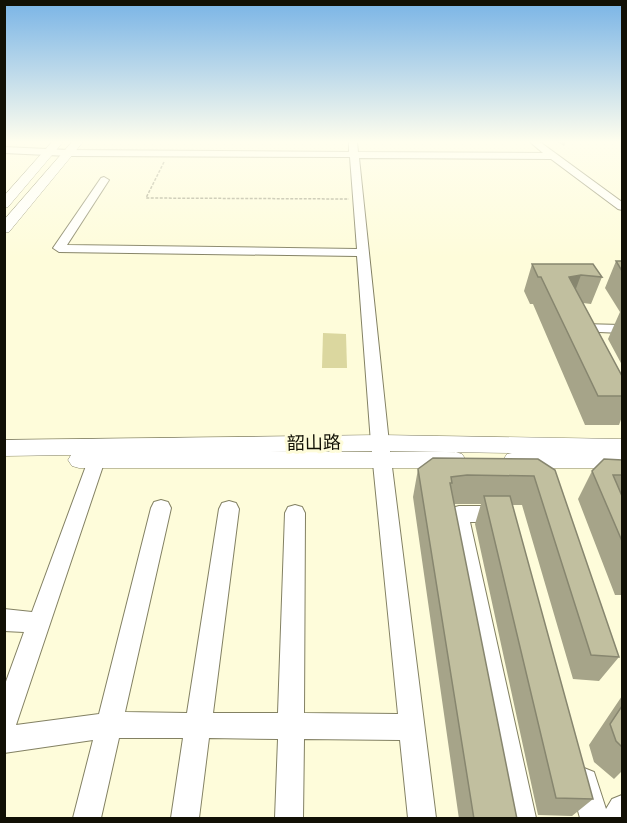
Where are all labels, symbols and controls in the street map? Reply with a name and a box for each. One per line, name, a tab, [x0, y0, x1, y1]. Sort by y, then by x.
street label: 韶山路	[287, 430, 341, 456]

